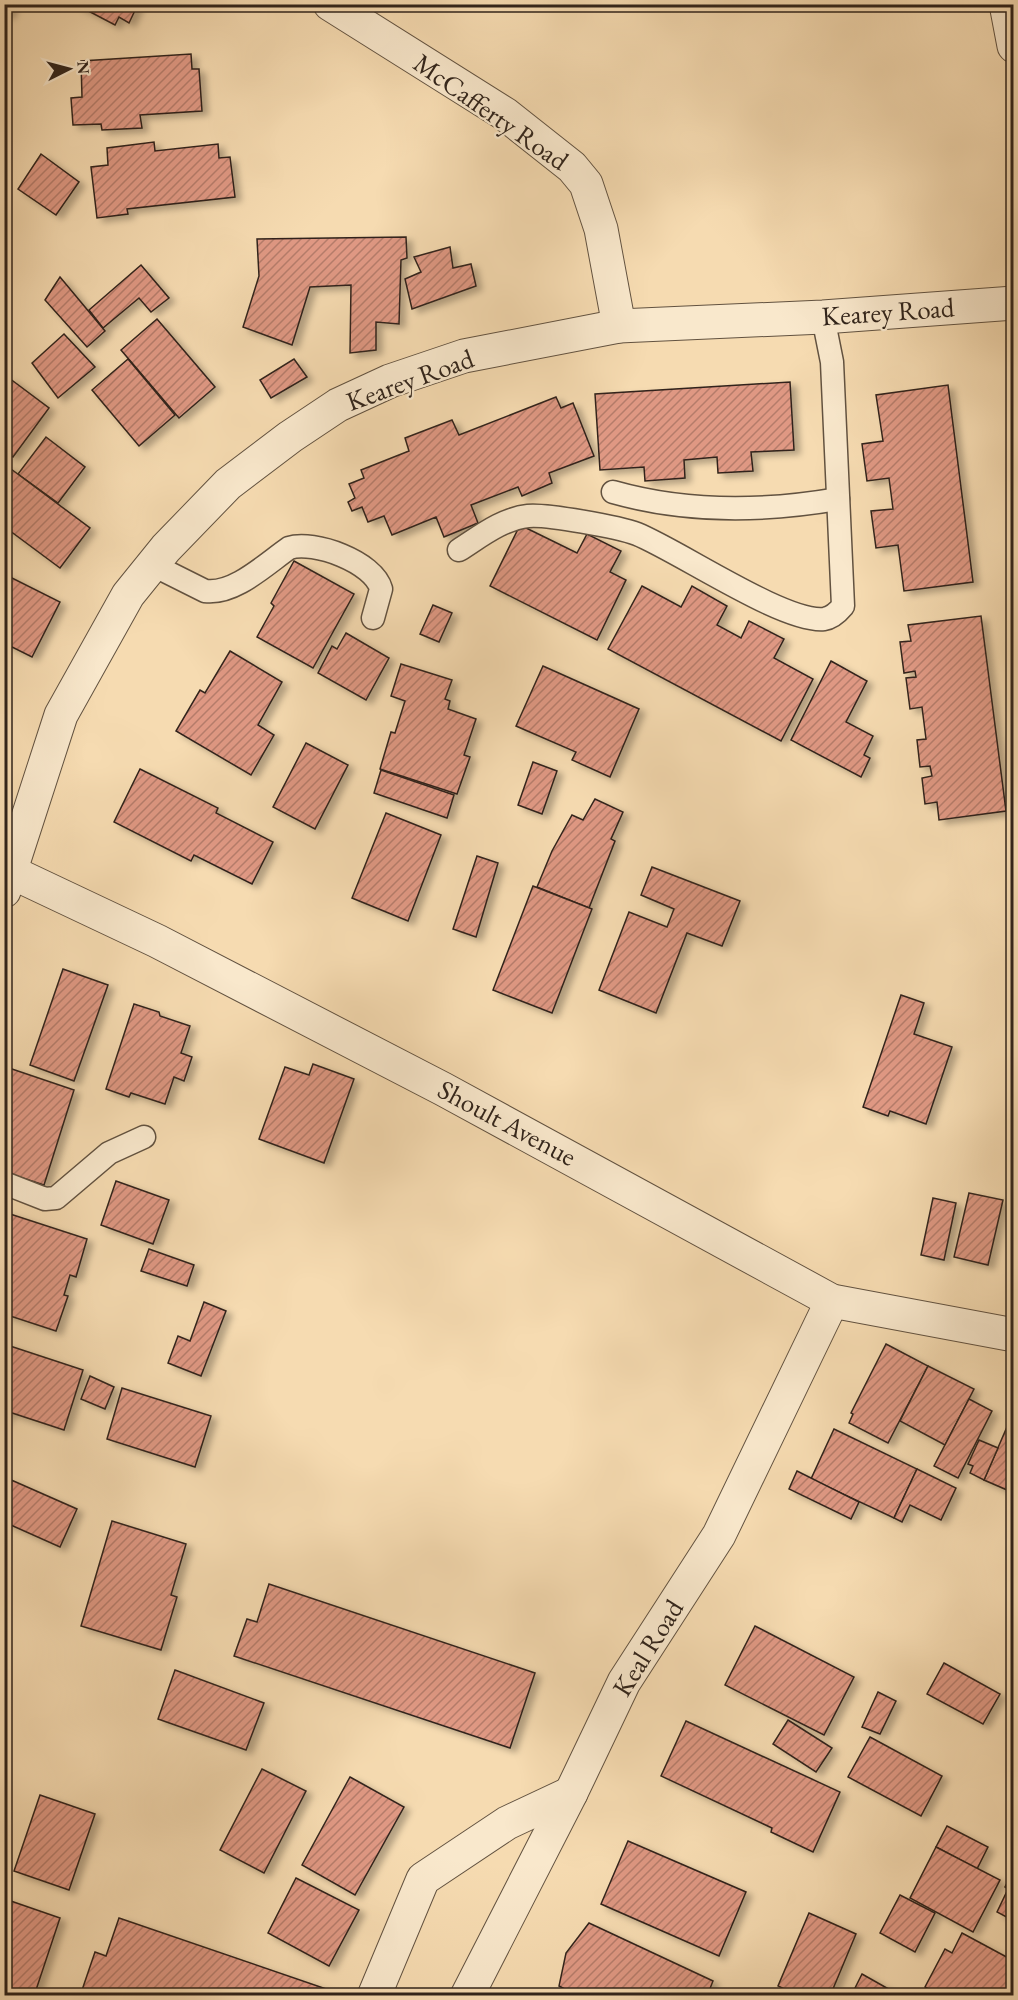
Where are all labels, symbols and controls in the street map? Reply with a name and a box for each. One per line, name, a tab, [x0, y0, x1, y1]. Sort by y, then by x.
north arrow	[39, 39, 99, 99]
street label: McCafferty Road	[407, 45, 576, 178]
text: N	[72, 60, 95, 75]
street label: Kearey Road	[820, 289, 956, 334]
street label: Kearey Road	[341, 340, 479, 419]
street label: Shoult Avenue	[432, 1071, 583, 1174]
street label: Keal Road	[604, 1592, 691, 1703]

